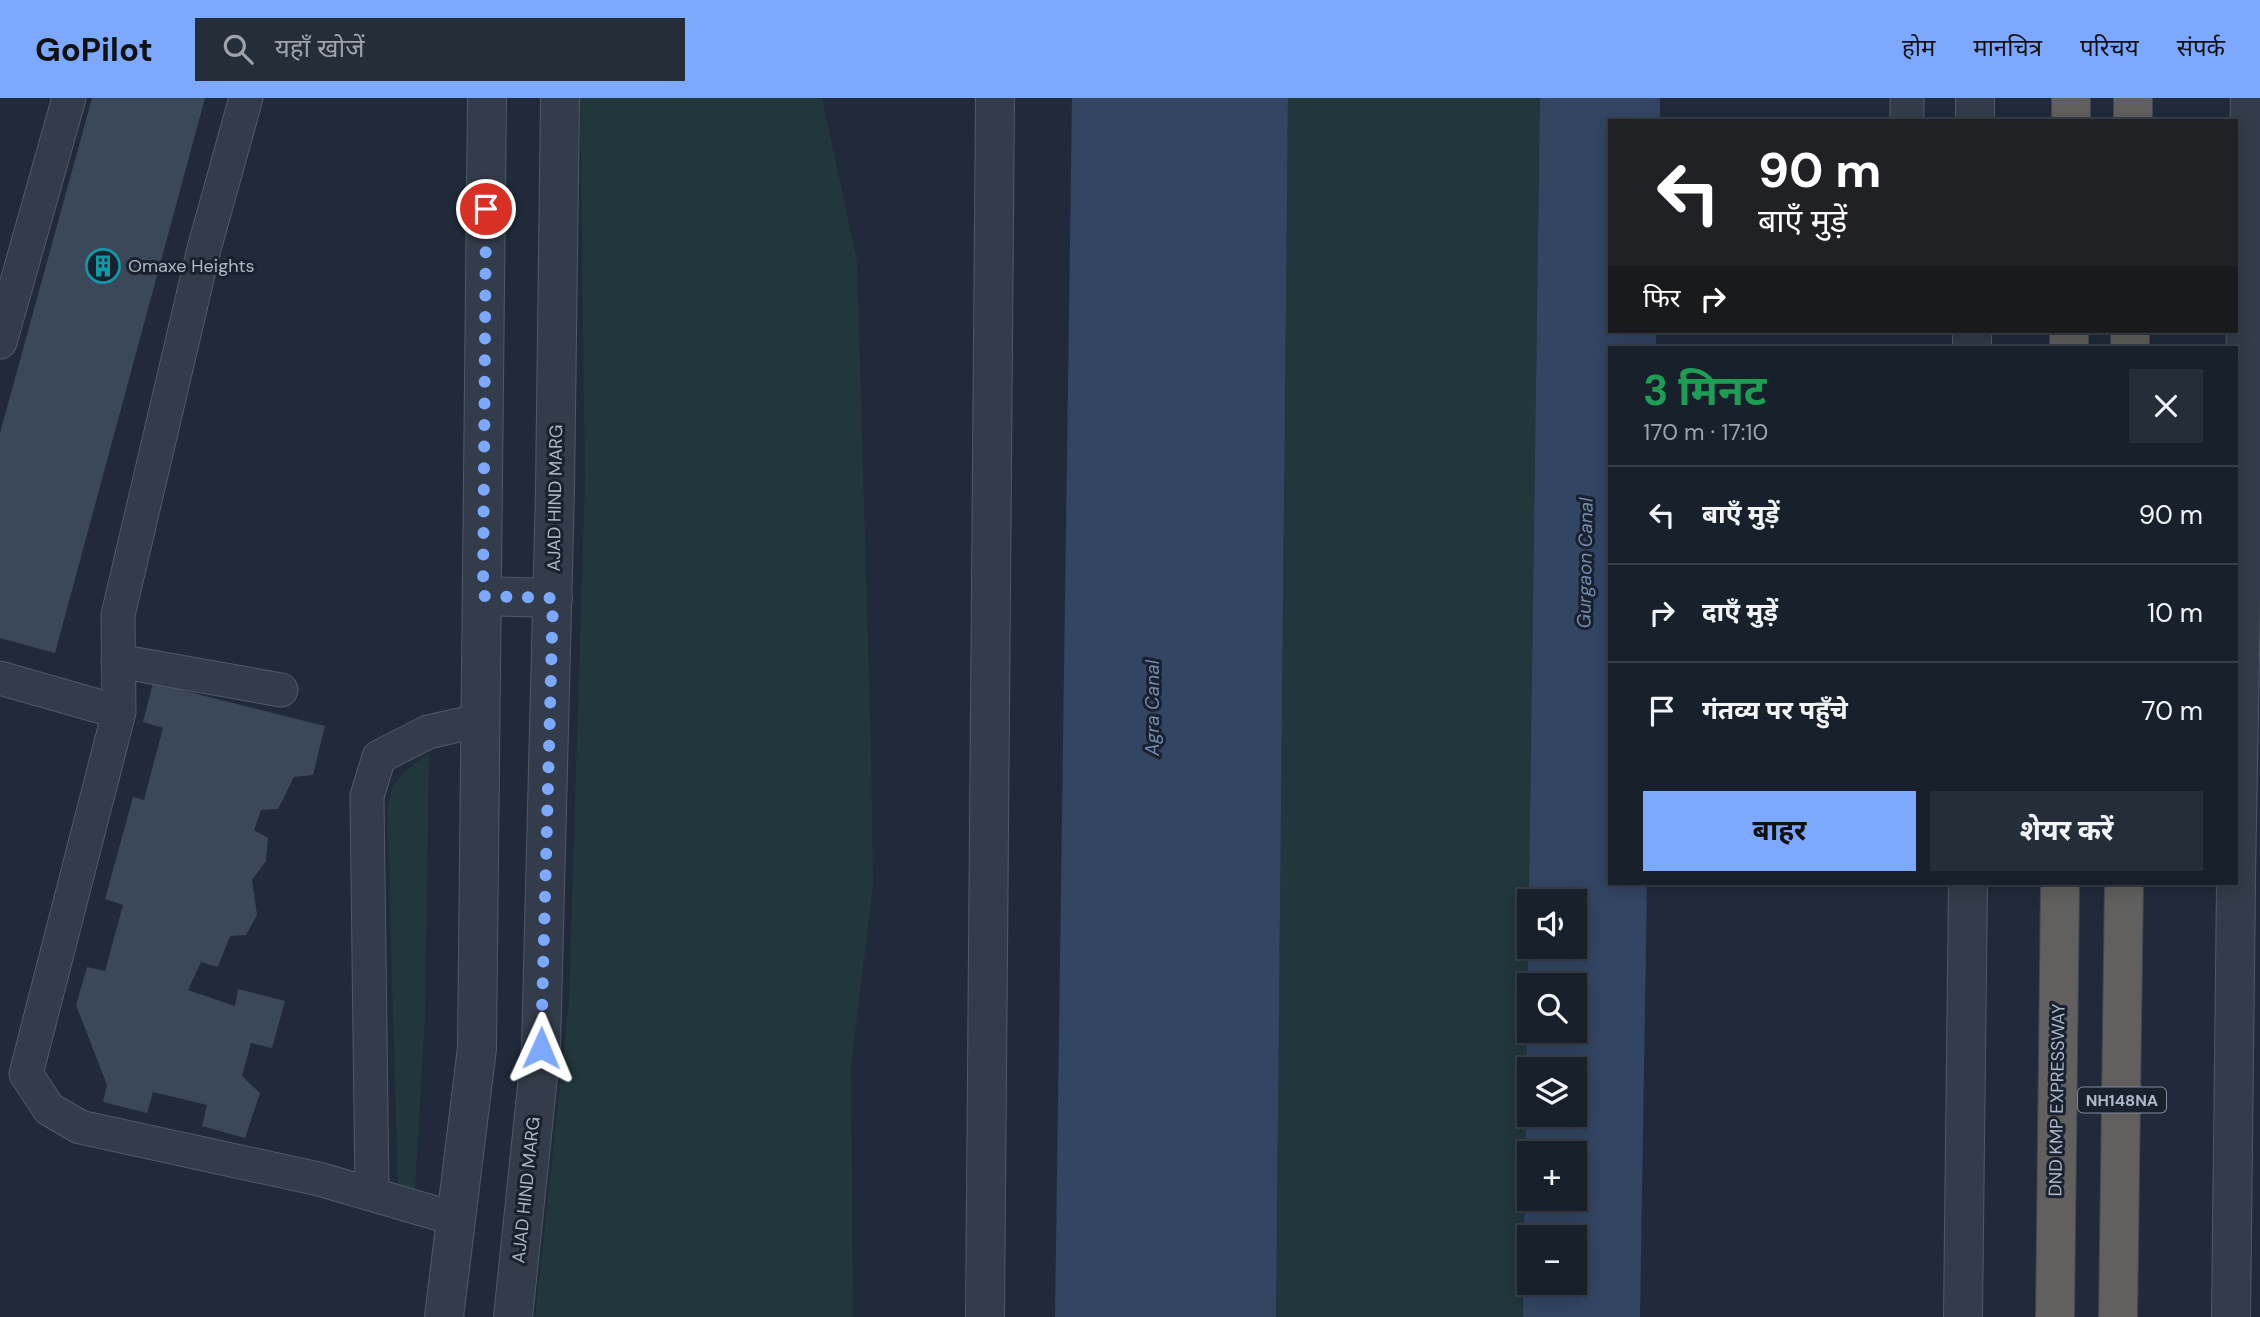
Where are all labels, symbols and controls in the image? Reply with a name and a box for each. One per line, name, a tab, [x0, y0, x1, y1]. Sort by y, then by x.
search box	[195, 18, 685, 81]
text: GoPilot	[35, 28, 153, 71]
icon: search	[219, 30, 257, 68]
text: यहाँ खोजें	[275, 31, 365, 65]
text: होम	[1902, 32, 1935, 63]
text: मानचित्र	[1973, 32, 2042, 63]
text: परिचय	[2080, 32, 2139, 63]
text: संपर्क	[2177, 32, 2225, 63]
text: 90 m	[1758, 138, 1881, 202]
icon: left	[1643, 147, 1734, 238]
pin	[456, 179, 516, 239]
icon: arrive	[467, 190, 505, 228]
text: बाएँ मुड़ें	[1758, 200, 1847, 242]
building icon: Omaxe Heights	[84, 247, 122, 285]
place label: Omaxe Heights	[128, 254, 255, 278]
icon: right	[1694, 280, 1732, 318]
text: फिर	[1643, 281, 1680, 315]
text: 3 मिनट	[1643, 363, 1766, 418]
button: close	[2129, 369, 2203, 443]
text: 170 m · 17:10	[1643, 417, 1768, 447]
street label: AJAD HIND MARG	[542, 424, 568, 572]
icon: left	[1643, 496, 1681, 534]
water label: Gurgaon Canal	[1571, 497, 1599, 629]
text: बाएँ मुड़ें	[1702, 497, 1779, 531]
text: 90 m	[2139, 498, 2203, 532]
icon: right	[1643, 594, 1681, 632]
text: दाएँ मुड़ें	[1702, 595, 1778, 629]
text: 10 m	[2147, 596, 2203, 630]
water label: Agra Canal	[1140, 659, 1165, 757]
icon: arrive	[1643, 692, 1681, 730]
text: गंतव्य पर पहुँचे	[1702, 693, 1848, 727]
text: 70 m	[2142, 694, 2203, 728]
button: बाहर	[1643, 791, 1916, 871]
button: शेयर करें	[1930, 791, 2203, 871]
map controls	[1517, 889, 1587, 1295]
button: sound	[1517, 889, 1587, 959]
button: search	[1517, 973, 1587, 1043]
street label: DND KMP EXPRESSWAY	[2043, 1003, 2071, 1197]
position arrow	[504, 1011, 578, 1085]
button: layers	[1517, 1057, 1587, 1127]
road number: NH148NA	[2078, 1088, 2166, 1112]
street label: AJAD HIND MARG	[506, 1116, 546, 1264]
button: +	[1517, 1141, 1587, 1211]
button: −	[1517, 1225, 1587, 1295]

